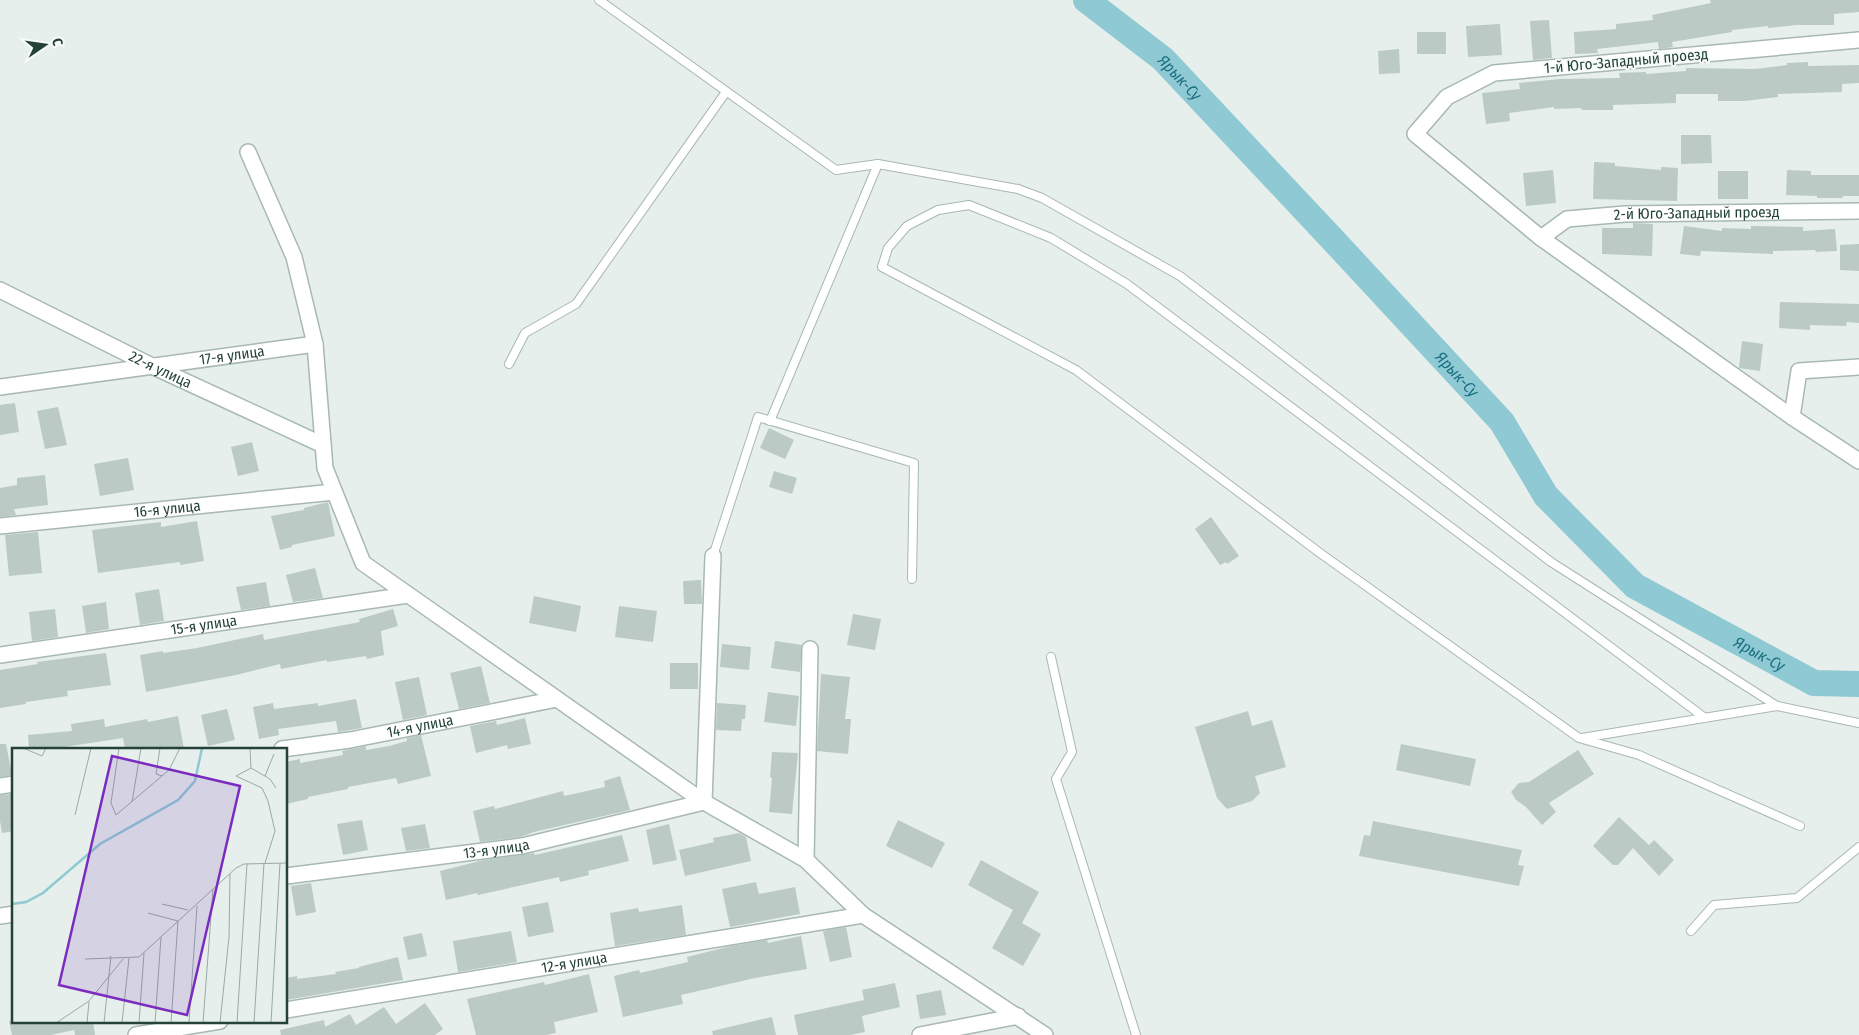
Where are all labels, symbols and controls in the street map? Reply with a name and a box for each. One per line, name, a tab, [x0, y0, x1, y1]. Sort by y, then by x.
north arrow	[20, 20, 70, 70]
text: С	[48, 37, 66, 48]
street label: 1-й Юго-Западный проезд	[1543, 45, 1709, 77]
water label: Ярык-Су	[1153, 50, 1206, 105]
street label: 2-й Юго-Западный проезд	[1613, 203, 1779, 224]
street label: 17-я улица	[198, 342, 266, 369]
street label: 22-я улица	[126, 347, 194, 392]
water label: Ярык-Су	[1431, 347, 1483, 402]
street label: 16-я улица	[133, 497, 201, 521]
street label: 15-я улица	[170, 611, 238, 639]
water label: Ярык-Су	[1730, 632, 1789, 676]
street label: 14-я улица	[385, 711, 455, 741]
inset map	[12, 748, 288, 1022]
street label: 13-я улица	[462, 836, 531, 862]
street label: 12-я улица	[540, 948, 608, 977]

